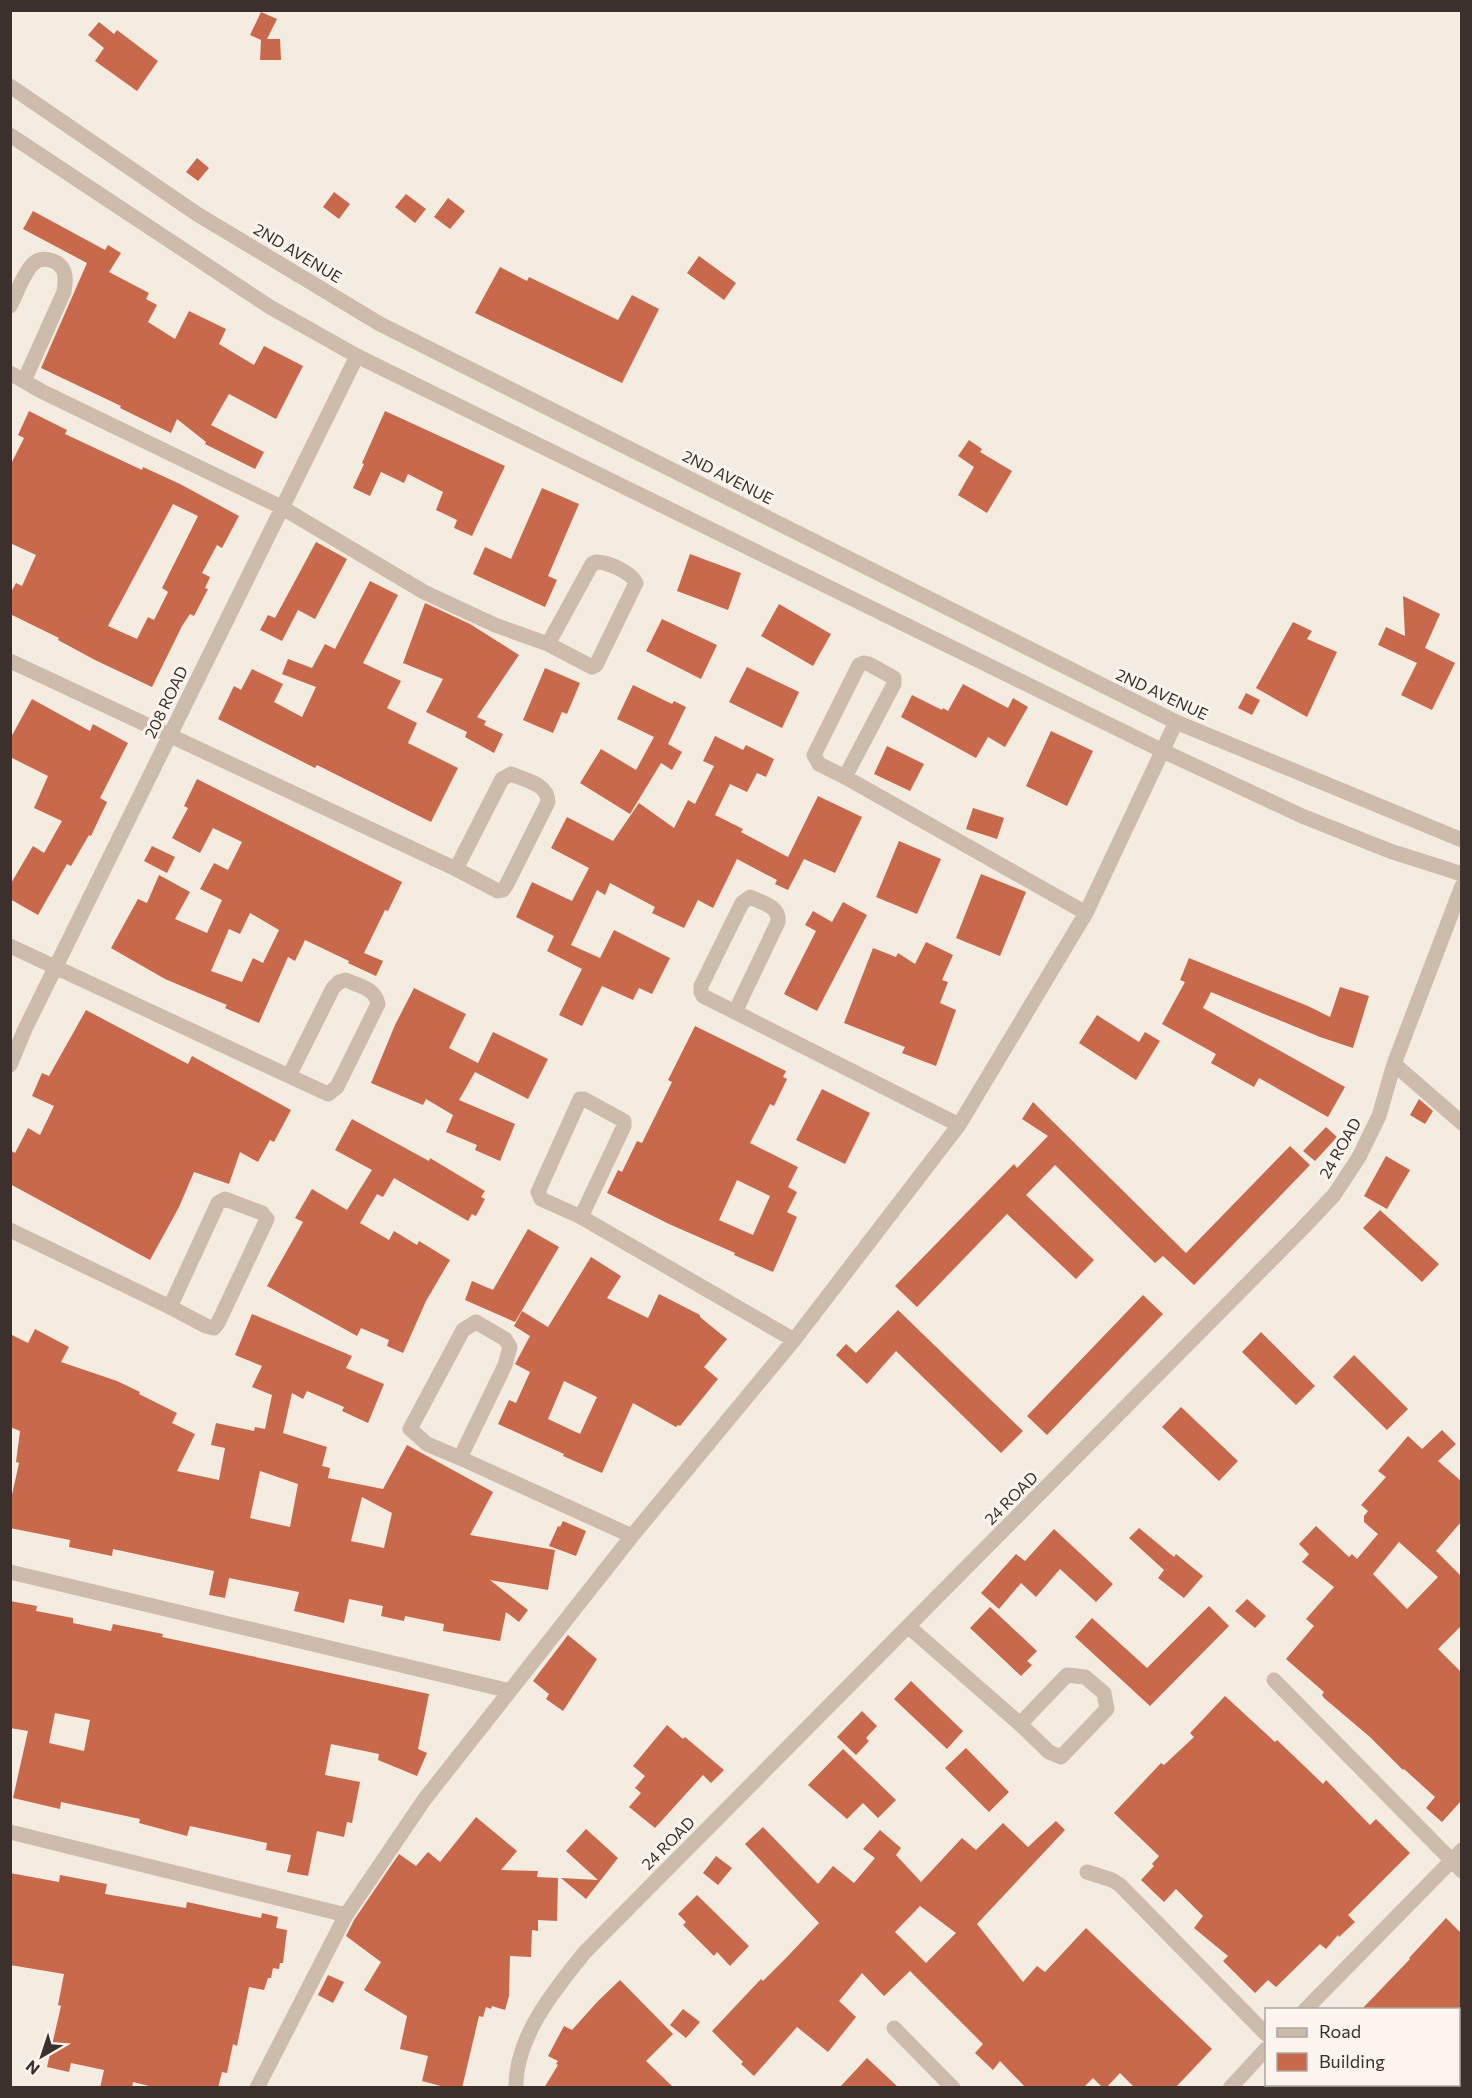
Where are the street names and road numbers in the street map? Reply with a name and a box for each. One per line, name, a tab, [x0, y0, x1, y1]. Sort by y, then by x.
street label: 2ND AVENUE	[251, 219, 346, 286]
street label: 2ND AVENUE	[680, 446, 777, 508]
street label: 208 ROAD	[140, 663, 191, 741]
street label: 2ND AVENUE	[1113, 664, 1211, 723]
street label: 24 ROAD	[1315, 1114, 1365, 1182]
street label: 24 ROAD	[980, 1467, 1041, 1528]
street label: 24 ROAD	[637, 1812, 698, 1873]

